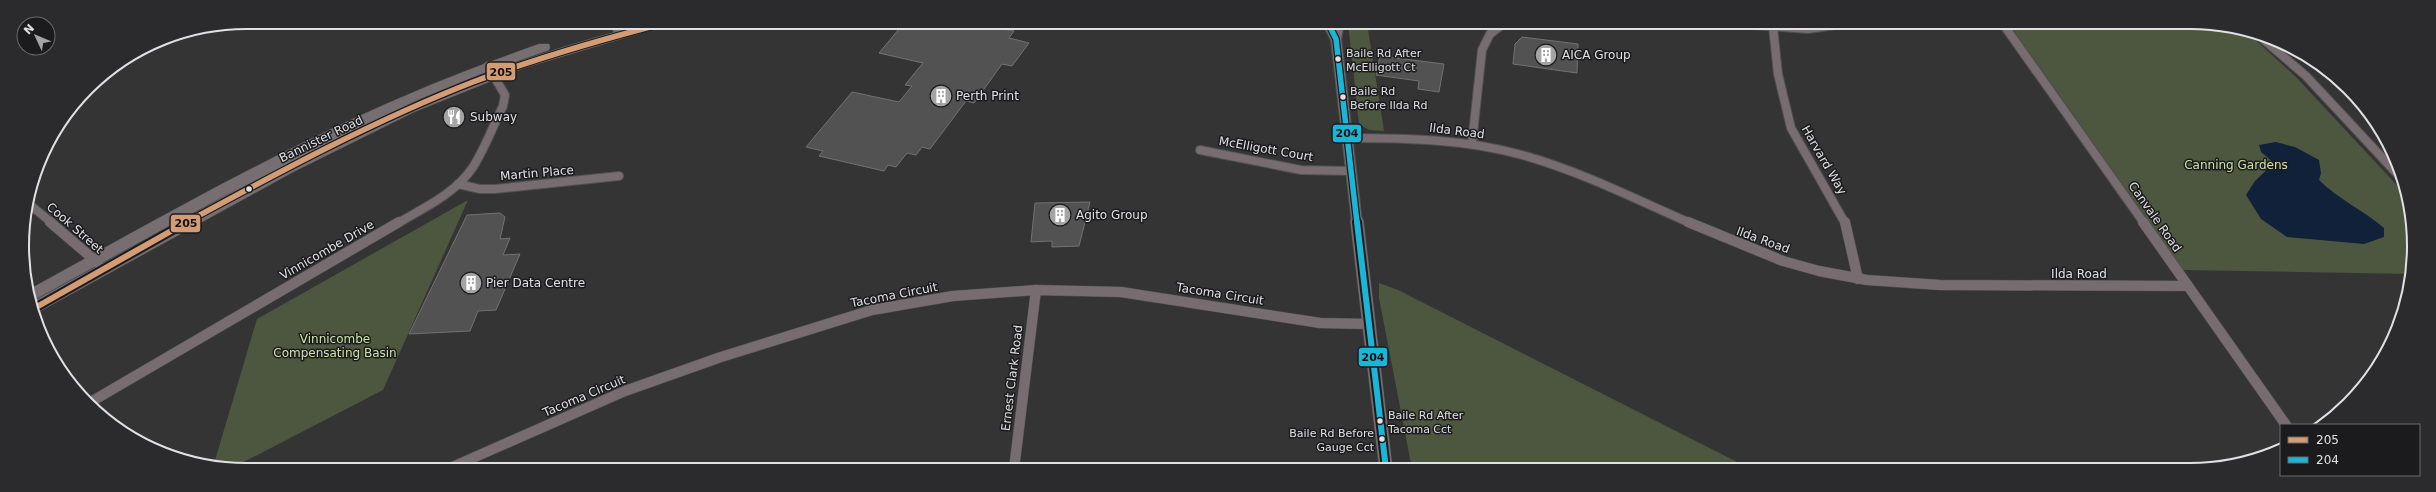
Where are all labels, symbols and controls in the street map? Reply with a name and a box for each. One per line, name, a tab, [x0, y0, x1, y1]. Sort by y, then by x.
north arrow	[16, 16, 56, 56]
text: N	[21, 22, 37, 37]
building icon: AICA Group	[1533, 42, 1559, 68]
place label: Baile Rd After McElligott Ct	[1346, 47, 1422, 74]
place label: AICA Group	[1562, 48, 1631, 62]
marker: Baile Rd After McElligott Ct	[1333, 54, 1343, 64]
line badge: 205	[486, 62, 516, 81]
text: 205	[490, 66, 512, 79]
building icon: Perth Print	[928, 83, 954, 109]
place label: Baile Rd Before Ilda Rd	[1350, 85, 1428, 112]
place label: Perth Print	[956, 89, 1019, 103]
marker: Baile Rd Before Ilda Rd	[1338, 92, 1348, 102]
restaurant icon: Subway	[441, 104, 467, 130]
place label: Subway	[470, 110, 517, 124]
street label: Bannister Road	[277, 113, 365, 165]
street label: Ilda Road	[1428, 121, 1486, 141]
street label: Harvard Way	[1799, 123, 1849, 197]
line badge: 204	[1332, 124, 1362, 143]
text: 204	[1336, 127, 1359, 140]
street label: McElligott Court	[1218, 134, 1315, 164]
park label: Canning Gardens	[2184, 158, 2288, 172]
street label: Martin Place	[500, 163, 574, 183]
street label: Canvale Road	[2126, 179, 2184, 255]
unlabelled marker	[244, 184, 254, 194]
street label: Cook Street	[44, 200, 106, 257]
building icon: Agito Group	[1047, 202, 1073, 228]
place label: Agito Group	[1076, 208, 1148, 222]
line badge: 205	[170, 214, 201, 233]
text: 205	[175, 217, 197, 230]
street label: Vinnicombe Drive	[277, 217, 377, 283]
street label: Ilda Road	[1734, 224, 1792, 256]
street label: Ilda Road	[2051, 267, 2107, 281]
building icon: Pier Data Centre	[458, 270, 484, 296]
place label: Pier Data Centre	[486, 276, 585, 290]
street label: Tacoma Circuit	[848, 280, 939, 310]
street label: Tacoma Circuit	[1174, 280, 1265, 308]
street label: Ernest Clark Road	[999, 324, 1025, 432]
park label: Vinnicombe Compensating Basin	[273, 332, 397, 360]
line badge: 204	[1358, 347, 1388, 367]
text: 204	[1362, 351, 1385, 364]
street label: Tacoma Circuit	[540, 372, 628, 420]
place label: Baile Rd After Tacoma Cct	[1387, 409, 1464, 436]
marker: Baile Rd After Tacoma Cct	[1375, 416, 1385, 426]
legend	[2280, 424, 2420, 476]
place label: Baile Rd Before Gauge Cct	[1289, 427, 1375, 454]
text: 205	[2316, 433, 2339, 447]
marker: Baile Rd Before Gauge Cct	[1377, 434, 1387, 444]
text: 204	[2316, 453, 2339, 467]

